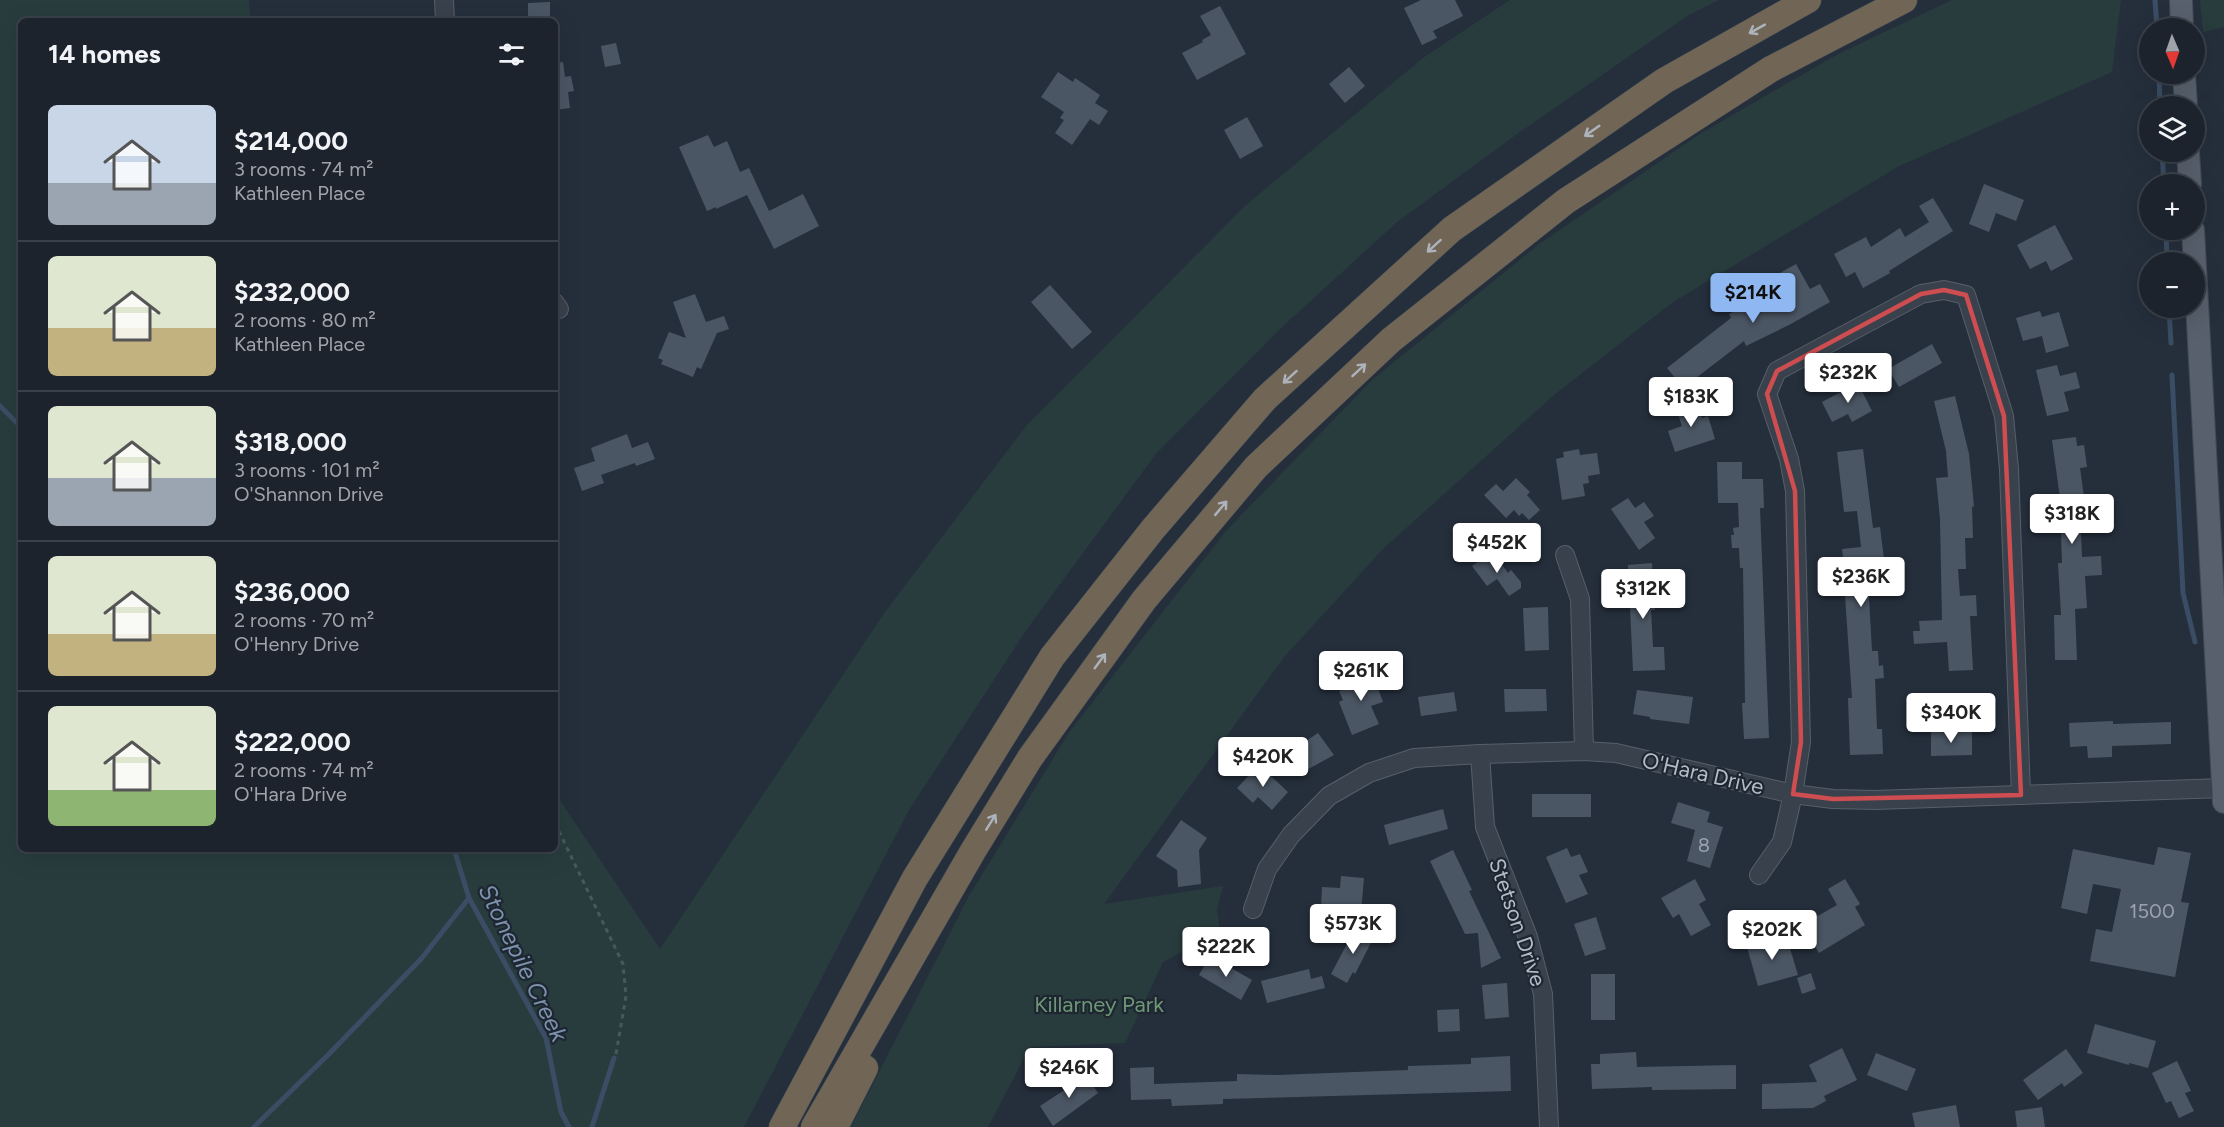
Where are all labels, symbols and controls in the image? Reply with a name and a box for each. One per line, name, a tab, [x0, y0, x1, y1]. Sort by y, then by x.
north arrow	[2139, 18, 2205, 84]
map controls	[2139, 18, 2205, 318]
one-way arrow	[1749, 23, 1766, 35]
text: 14 homes	[48, 38, 161, 70]
icon: filters	[495, 38, 528, 71]
button: layers	[2139, 96, 2205, 162]
text: $214,000	[234, 125, 348, 157]
one-way arrow	[1584, 125, 1601, 137]
icon: home	[96, 129, 168, 201]
text: 3 rooms · 74 m²	[234, 157, 373, 181]
button: +	[2139, 174, 2205, 240]
text: Kathleen Place	[234, 181, 365, 205]
one-way arrow	[1427, 239, 1442, 253]
button: −	[2139, 252, 2205, 318]
pin: $214K	[1711, 273, 1795, 324]
text: $232,000	[234, 276, 350, 308]
icon: home	[96, 280, 168, 352]
text: $214K	[1724, 280, 1782, 304]
text: 2 rooms · 80 m²	[234, 308, 376, 332]
text: Kathleen Place	[234, 332, 365, 356]
pin: $232K	[1806, 353, 1890, 404]
text: $232K	[1819, 360, 1877, 384]
one-way arrow	[1351, 363, 1366, 378]
one-way arrow	[1283, 370, 1298, 384]
pin: $183K	[1649, 377, 1733, 428]
text: $183K	[1663, 384, 1719, 408]
text: $318,000	[234, 426, 347, 458]
icon: home	[96, 430, 168, 502]
text: 3 rooms · 101 m²	[234, 458, 380, 482]
text: O'Shannon Drive	[234, 482, 383, 506]
pin: $318K	[2030, 494, 2114, 545]
one-way arrow	[1214, 501, 1228, 516]
text: $318K	[2044, 501, 2100, 525]
pin: $452K	[1455, 523, 1539, 574]
text: $452K	[1467, 530, 1527, 554]
pin: $236K	[1819, 557, 1903, 608]
text: $236K	[1832, 564, 1890, 588]
pin: $312K	[1601, 569, 1685, 620]
text: $236,000	[234, 576, 350, 608]
text: $312K	[1615, 576, 1671, 600]
icon: home	[96, 580, 168, 652]
text: 2 rooms · 70 m²	[234, 608, 374, 632]
text: O'Henry Drive	[234, 632, 359, 656]
pin: $261K	[1319, 651, 1403, 702]
one-way arrow	[1094, 653, 1106, 669]
text: $261K	[1333, 658, 1389, 682]
pin: $340K	[1909, 693, 1993, 744]
text: $340K	[1920, 700, 1982, 724]
text: $222,000	[234, 726, 351, 758]
icon: home	[96, 730, 168, 802]
pin: $420K	[1221, 737, 1305, 788]
text: $420K	[1232, 744, 1294, 768]
street label: O'Hara Drive	[1639, 746, 1766, 801]
text: 2 rooms · 74 m²	[234, 758, 374, 782]
text: O'Hara Drive	[234, 782, 347, 806]
one-way arrow	[985, 814, 997, 831]
house number: 8	[1698, 833, 1710, 857]
street label: Stetson Drive	[1483, 855, 1552, 990]
water label: Stonepile Creek	[473, 879, 575, 1048]
house number: 1500	[2129, 899, 2175, 923]
pin: $573K	[1311, 904, 1395, 955]
pin: $202K	[1730, 910, 1814, 961]
text: $573K	[1324, 911, 1382, 935]
text: $202K	[1742, 917, 1802, 941]
pin: $222K	[1184, 927, 1268, 978]
text: $222K	[1196, 934, 1256, 958]
park label: Killarney Park	[1034, 991, 1164, 1018]
pin: $246K	[1027, 1048, 1111, 1099]
text: $246K	[1039, 1055, 1099, 1079]

